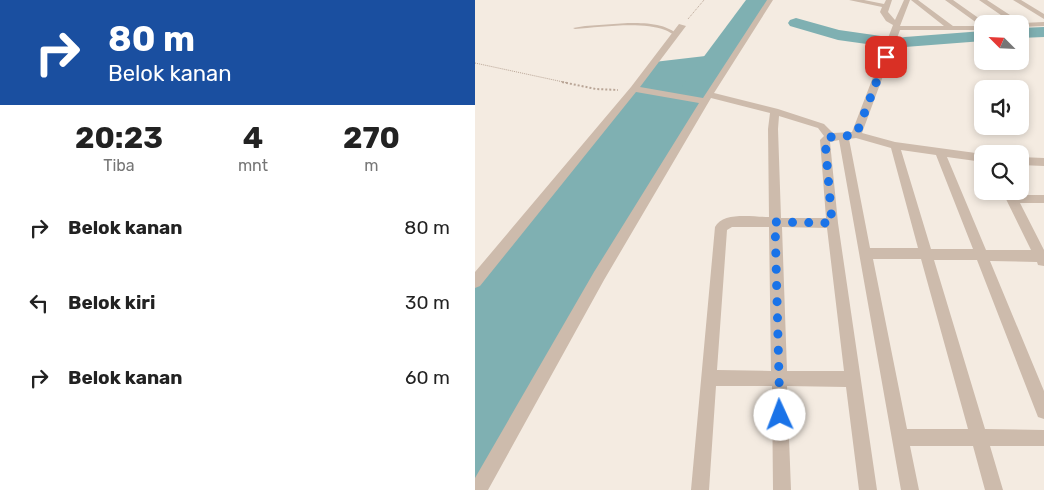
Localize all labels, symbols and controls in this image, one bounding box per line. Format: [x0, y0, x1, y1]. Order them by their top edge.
north arrow [974, 15, 1029, 70]
map controls [974, 15, 1029, 200]
text: 80 m [108, 18, 195, 60]
icon: right [25, 20, 90, 85]
pin [865, 36, 907, 78]
icon: arrive [872, 43, 900, 71]
text: Belok kanan [108, 60, 232, 87]
button: sound [974, 80, 1029, 135]
text: 20:23 [75, 120, 163, 156]
text: 4 [243, 120, 263, 156]
text: 270 [343, 120, 400, 156]
button: search [974, 145, 1029, 200]
text: Tiba [103, 156, 135, 175]
text: mnt [238, 156, 268, 175]
text: m [364, 156, 379, 175]
icon: right [25, 214, 53, 242]
text: Belok kanan [68, 216, 183, 239]
text: 80 m [404, 216, 450, 239]
icon: left [25, 289, 53, 317]
text: Belok kiri [68, 291, 155, 314]
text: 30 m [405, 291, 450, 314]
icon: right [25, 364, 53, 392]
text: Belok kanan [68, 366, 183, 389]
text: 60 m [405, 366, 450, 389]
position arrow [753, 388, 805, 440]

